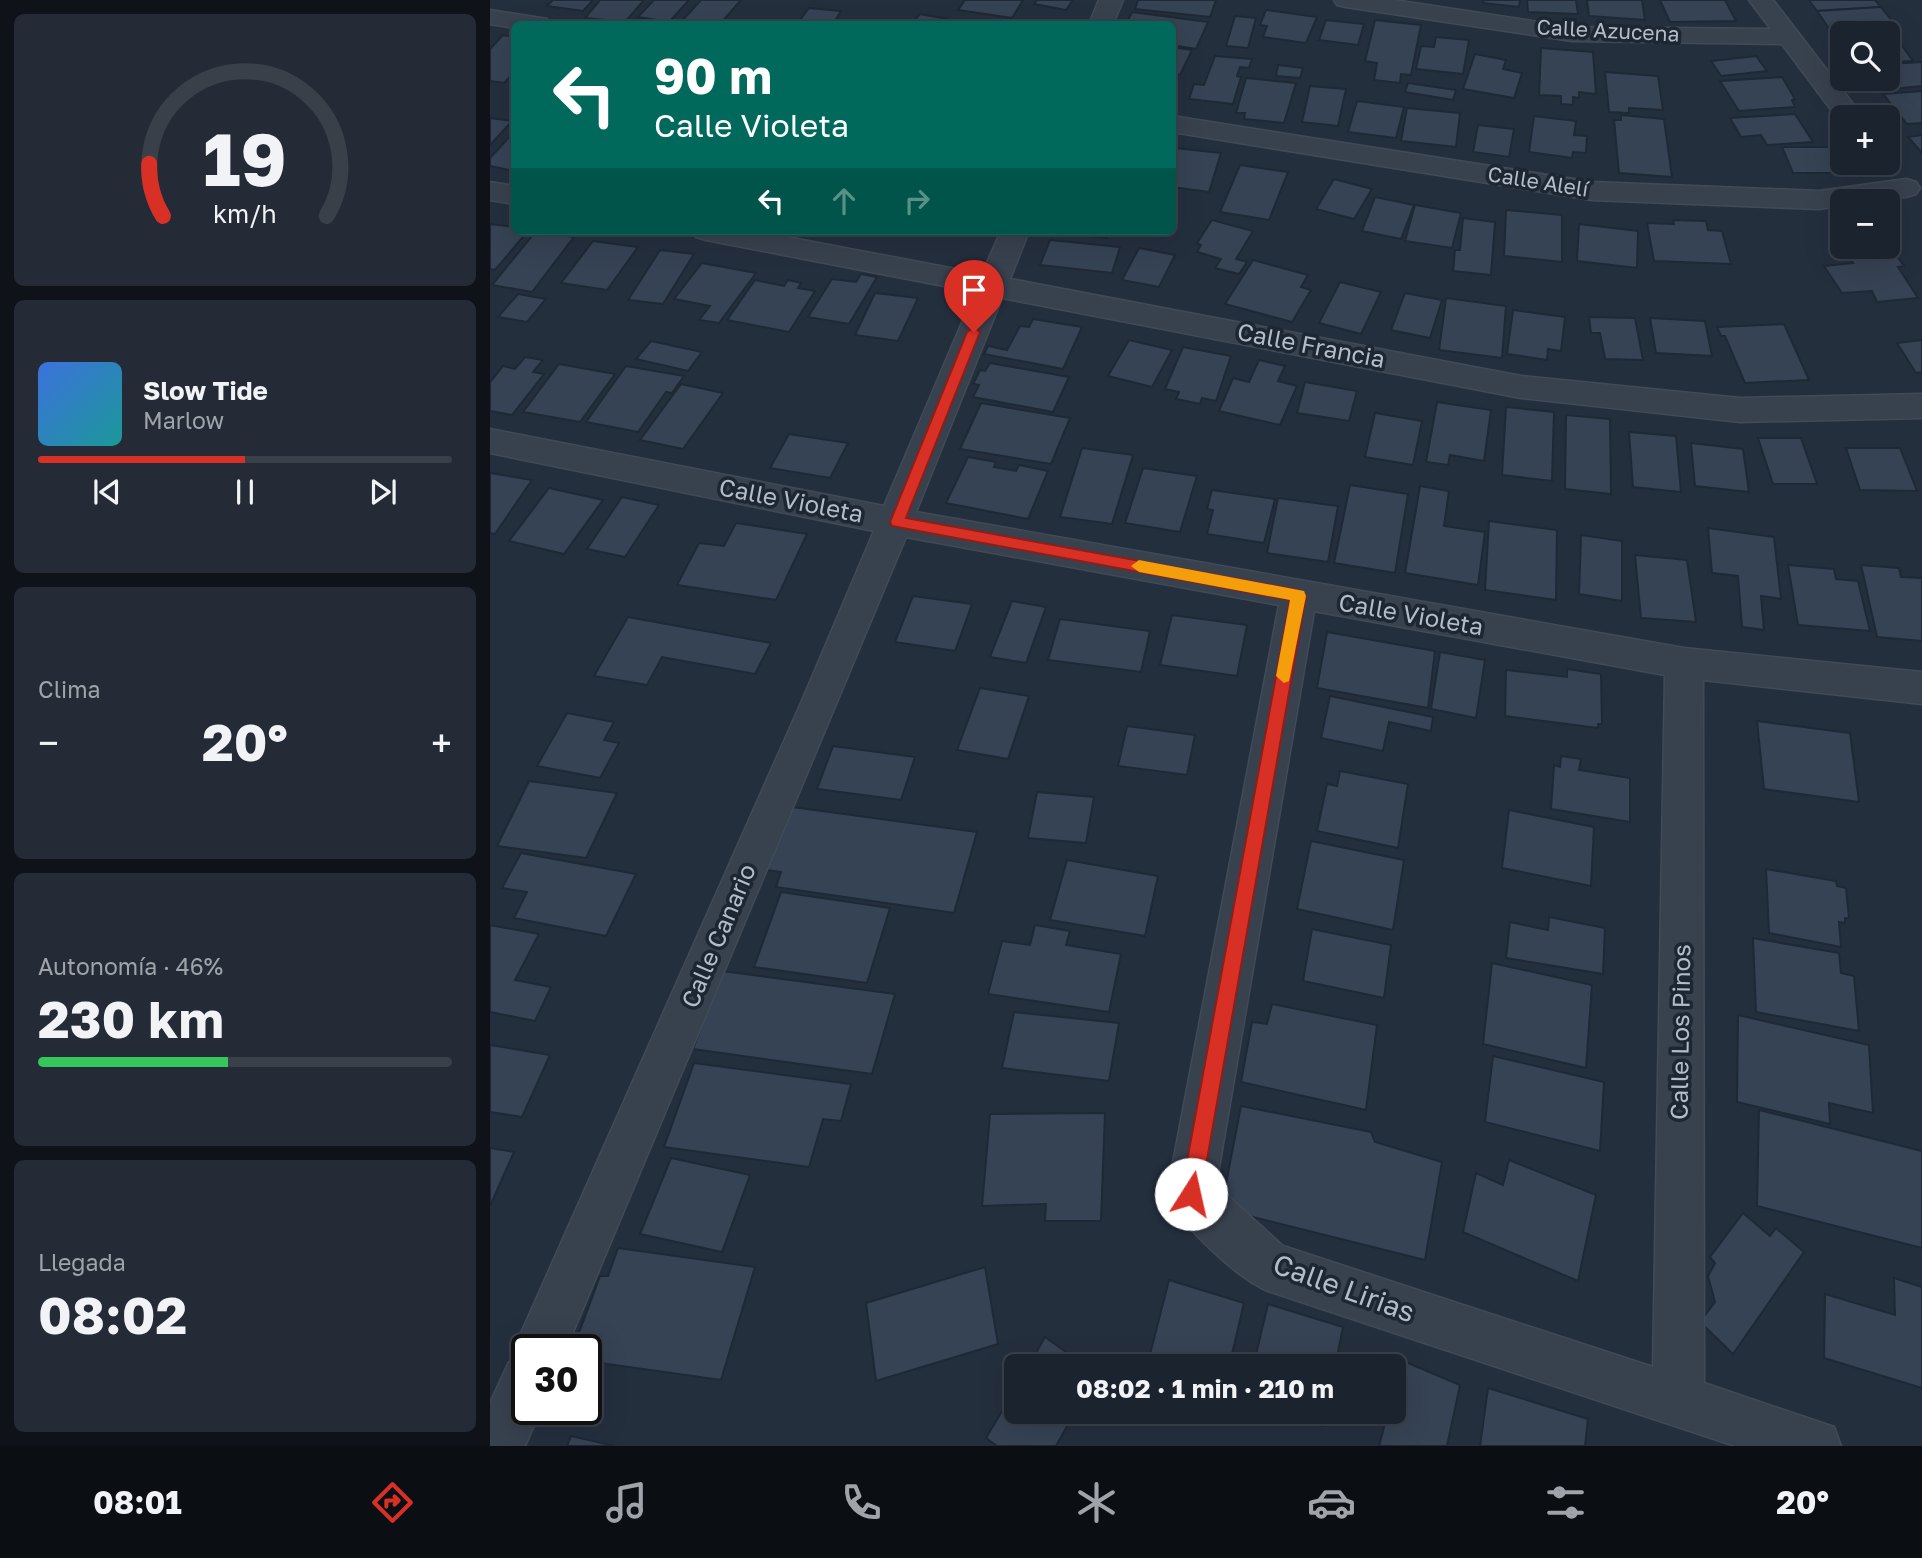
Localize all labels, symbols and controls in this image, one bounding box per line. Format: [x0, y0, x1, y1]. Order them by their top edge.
street label: Calle Azucena [1536, 13, 1680, 47]
map controls [1830, 21, 1900, 259]
button: search [1830, 21, 1900, 91]
text: 90 m [654, 46, 772, 105]
icon: left [539, 49, 630, 140]
button: + [1830, 105, 1900, 175]
text: Calle Violeta [654, 106, 849, 144]
text: 19 [203, 116, 287, 203]
street label: Calle Alelí [1486, 160, 1592, 202]
icon: left [752, 182, 790, 220]
icon: ahead [825, 182, 863, 220]
icon: right [898, 182, 936, 220]
button: − [1830, 189, 1900, 259]
text: km/h [213, 198, 277, 229]
pin [944, 260, 1004, 332]
icon: arrive [955, 271, 993, 309]
street label: Calle Francia [1235, 316, 1388, 373]
text: Slow Tide [143, 375, 268, 406]
text: Marlow [143, 406, 224, 434]
street label: Calle Violeta [717, 471, 866, 528]
icon: previous [88, 473, 126, 511]
icon: pause [226, 473, 264, 511]
icon: next [364, 473, 402, 511]
street label: Calle Violeta [1337, 587, 1486, 641]
text: Clima [38, 675, 101, 703]
text: 20° [202, 710, 288, 772]
text: − [38, 720, 59, 765]
text: + [431, 720, 452, 765]
street label: Calle Canario [674, 859, 761, 1012]
street label: Calle Los Pinos [1663, 944, 1696, 1120]
text: Autonomía · 46% [38, 952, 223, 980]
text: 230 km [38, 987, 224, 1049]
position arrow [1154, 1157, 1228, 1231]
street label: Calle Lirias [1269, 1247, 1419, 1328]
text: Llegada [38, 1248, 126, 1276]
text: 08:02 [38, 1283, 187, 1345]
speed limit sign: 30 [511, 1334, 602, 1425]
text: 08:02 · 1 min · 210 m [1076, 1373, 1334, 1404]
icon: directions [368, 1478, 417, 1527]
icon: music [602, 1478, 651, 1527]
icon: phone [837, 1478, 886, 1527]
icon: climate [1072, 1478, 1121, 1527]
icon: car [1307, 1478, 1356, 1527]
icon: filters [1541, 1478, 1590, 1527]
text: 08:01 [93, 1483, 182, 1521]
text: 20° [1776, 1483, 1829, 1521]

